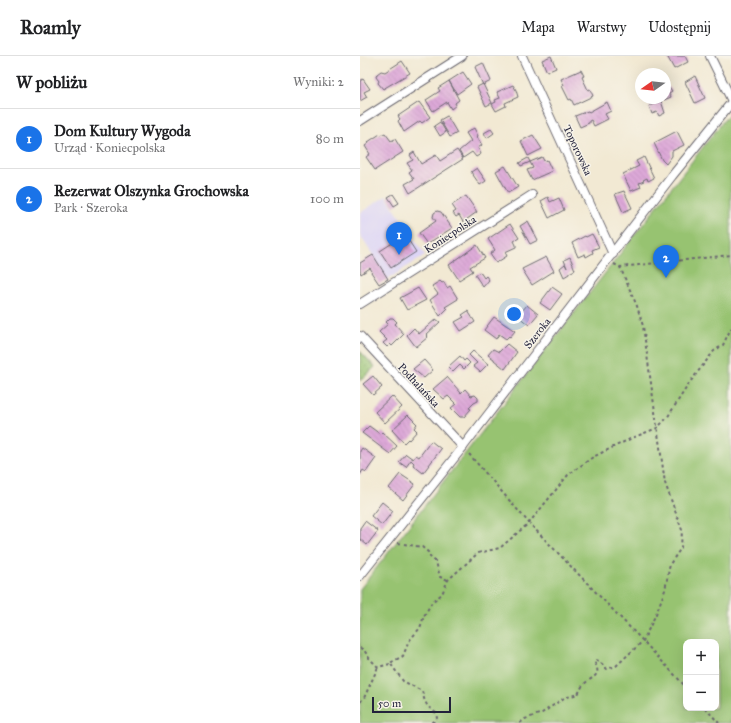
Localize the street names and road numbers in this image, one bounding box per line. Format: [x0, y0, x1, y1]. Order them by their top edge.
street label: Toporowska [560, 123, 595, 178]
street label: Koniecpolska [422, 213, 479, 256]
street label: Szeroka [521, 315, 554, 351]
street label: Podhalańska [395, 361, 442, 410]

